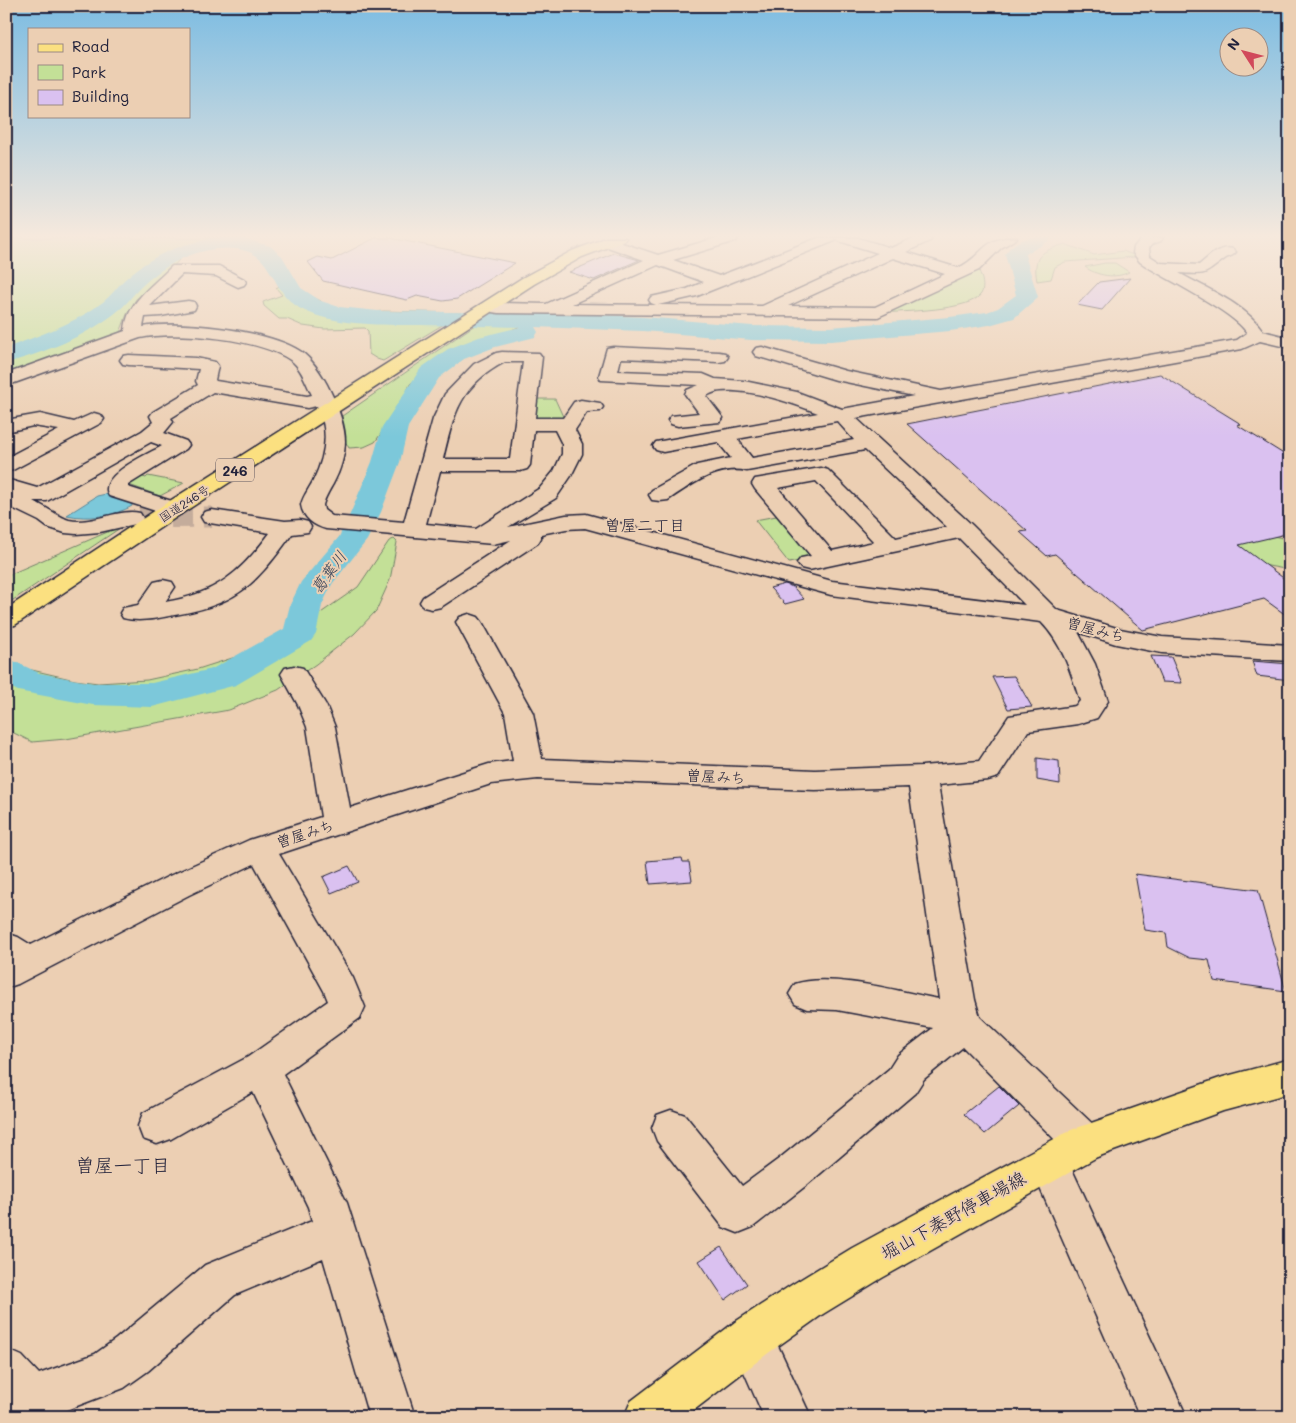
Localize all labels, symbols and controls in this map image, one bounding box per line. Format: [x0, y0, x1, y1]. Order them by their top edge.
legend [28, 28, 190, 118]
north arrow [1218, 28, 1268, 78]
text: N [1222, 34, 1244, 54]
text: Road [72, 36, 109, 56]
text: Park [72, 62, 106, 82]
text: Building [72, 86, 129, 106]
road number: 246 [216, 458, 254, 482]
street label: 国道246号 [156, 481, 212, 525]
district label: 曽屋二丁目 [605, 514, 685, 535]
water label: 葛葉川 [305, 546, 351, 598]
street label: 曽屋みち [1065, 612, 1127, 646]
street label: 曽屋みち [686, 764, 746, 788]
street label: 曽屋みち [274, 814, 336, 852]
district label: 曽屋一丁目 [75, 1152, 171, 1177]
street label: 堀山下秦野停車場線 [876, 1165, 1030, 1265]

